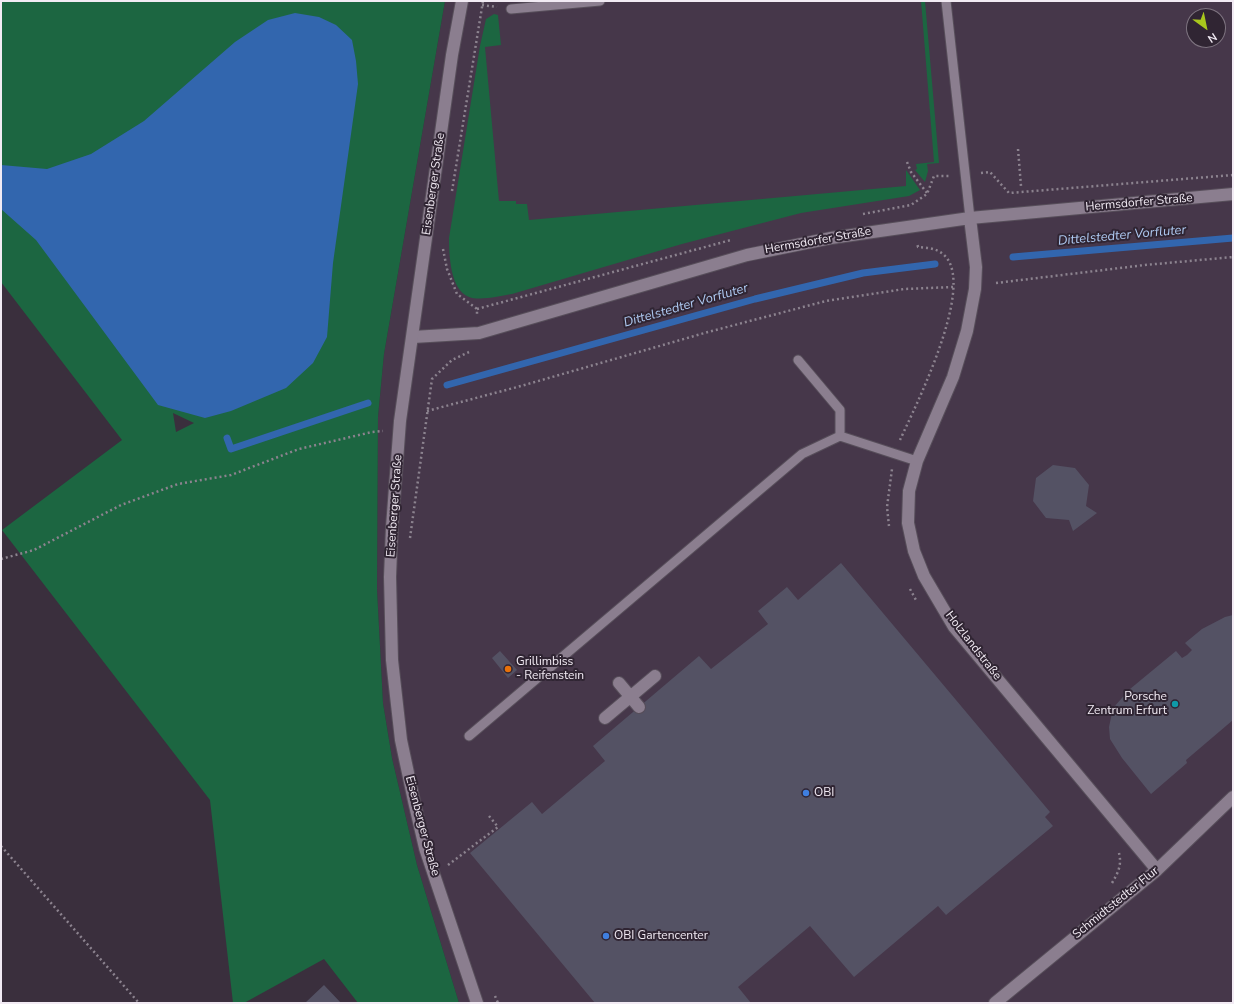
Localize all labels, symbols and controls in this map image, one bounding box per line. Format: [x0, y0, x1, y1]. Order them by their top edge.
north arrow [1186, 8, 1226, 48]
text: N [1205, 29, 1220, 46]
street label: Eisenberger Straße [420, 132, 448, 236]
street label: Hermsdorfer Straße [1085, 191, 1193, 215]
water label: Dittelstedter Vorfluter [1057, 223, 1187, 249]
street label: Hermsdorfer Straße [764, 225, 872, 257]
water label: Dittelstedter Vorfluter [622, 281, 750, 331]
street label: Eisenberger Straße [384, 454, 406, 558]
street label: Holzlandstraße [942, 609, 1004, 683]
place label: Grillimbiss - Reifenstein [516, 655, 584, 683]
marker: Grillimbiss - Reifenstein [503, 664, 513, 674]
place label: Porsche Zentrum Erfurt [1087, 690, 1167, 718]
marker: Porsche Zentrum Erfurt [1170, 699, 1180, 709]
street label: Eisenberger Straße [402, 774, 442, 878]
place label: OBI [814, 786, 834, 800]
marker: OBI [801, 788, 811, 798]
street label: Schmidtstedter Flur [1070, 864, 1162, 942]
place label: OBI Gartencenter [614, 929, 708, 943]
marker: OBI Gartencenter [601, 931, 611, 941]

